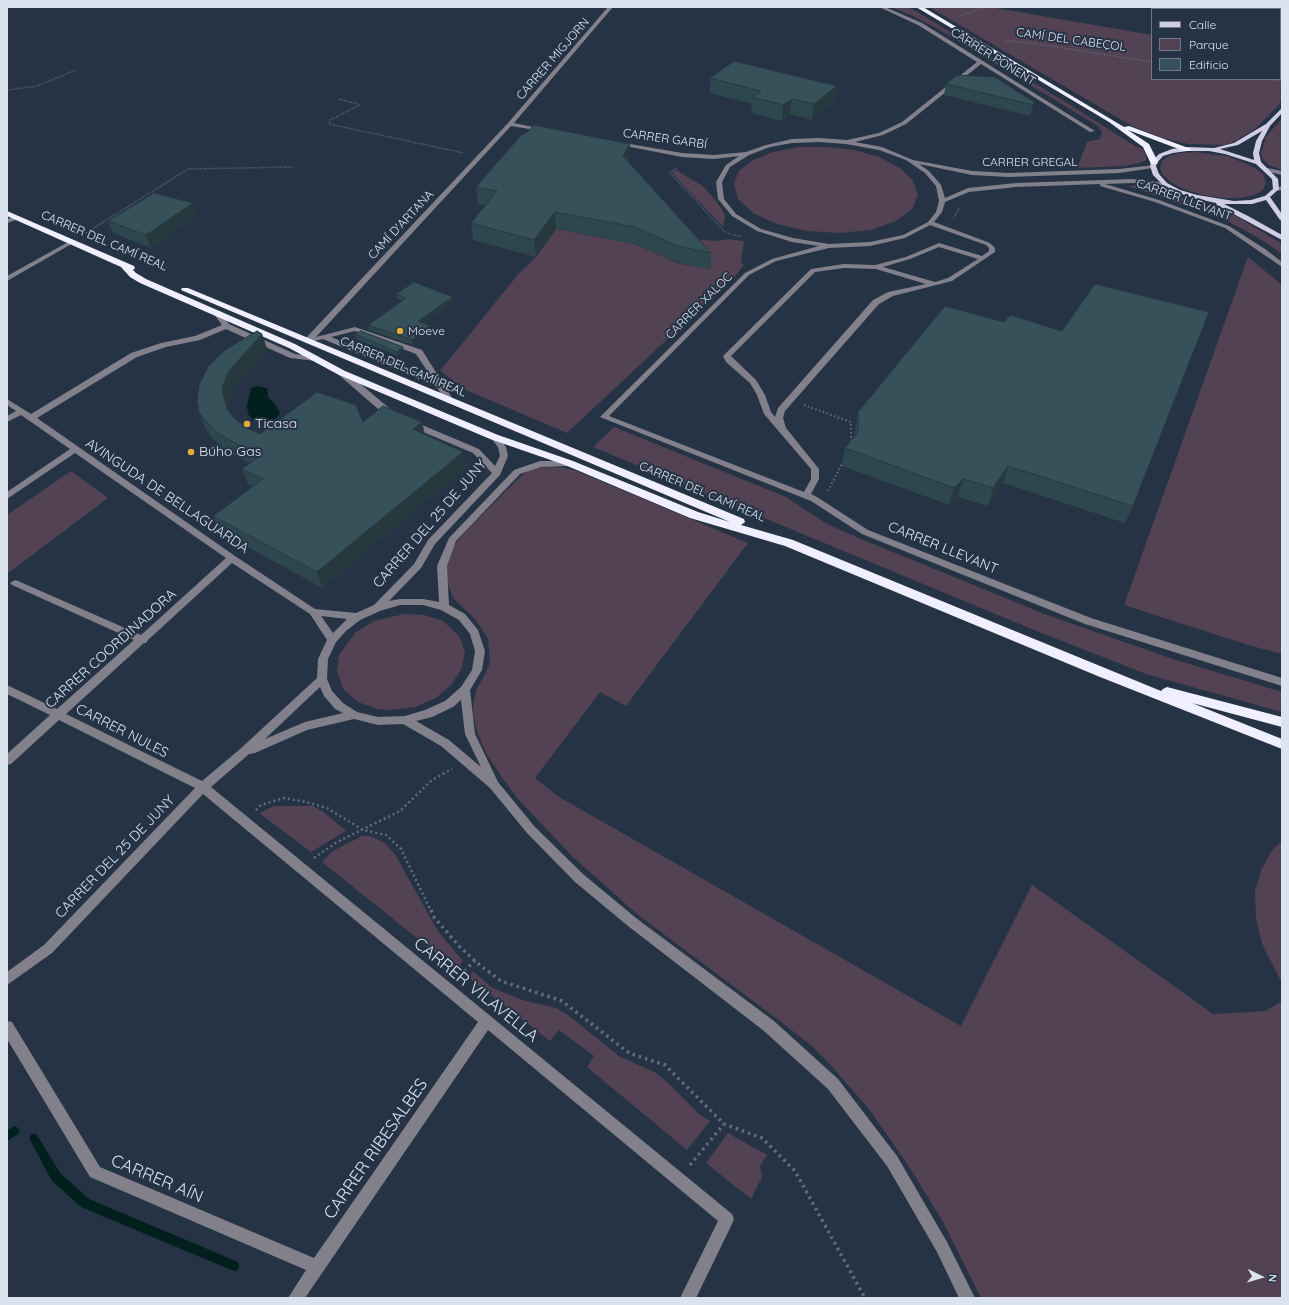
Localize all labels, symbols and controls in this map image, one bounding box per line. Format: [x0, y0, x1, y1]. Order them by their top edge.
legend [1151, 8, 1281, 80]
street label: CARRER MIGJORN [513, 15, 593, 103]
text: Calle [1189, 17, 1216, 32]
street label: CARRER PONENT [948, 25, 1038, 89]
street label: CAMÍ DEL CABEÇOL [1015, 25, 1127, 55]
text: Parque [1189, 37, 1229, 52]
text: Edificio [1189, 57, 1229, 72]
street label: CARRER GARBÍ [622, 126, 708, 152]
street label: CARRER GREGAL [982, 155, 1078, 169]
street label: CARRER LLEVANT [1134, 176, 1234, 224]
street label: CAMÍ D'ARTANA [365, 187, 437, 263]
street label: CARRER DEL CAMÍ REAL [39, 208, 169, 274]
street label: CARRER XALOC [663, 270, 735, 342]
place label: Moeve [408, 324, 445, 338]
marker: Moeve [395, 326, 405, 336]
street label: CARRER DEL CAMÍ REAL [338, 334, 468, 400]
place label: Ticasa [255, 416, 297, 432]
marker: Ticasa [242, 419, 252, 429]
street label: AVINGUDA DE BELLAGUARDA [82, 435, 252, 557]
place label: Búho Gas [199, 444, 261, 460]
marker: Búho Gas [186, 447, 196, 457]
street label: CARRER DEL 25 DE JUNY [370, 456, 490, 592]
street label: CARRER DEL CAMÍ REAL [637, 459, 767, 525]
street label: CARRER LLEVANT [885, 518, 1001, 578]
street label: CARRER COORDINADORA [42, 586, 180, 712]
street label: CARRER NULES [73, 700, 171, 762]
street label: CARRER DEL 25 DE JUNY [52, 792, 178, 922]
street label: CARRER VILAVELLA [409, 933, 543, 1047]
street label: CARRER RIBESALBES [320, 1075, 432, 1223]
street label: CARRER AÍN [108, 1150, 206, 1208]
north arrow [1241, 1257, 1281, 1297]
text: N [1266, 1273, 1280, 1283]

